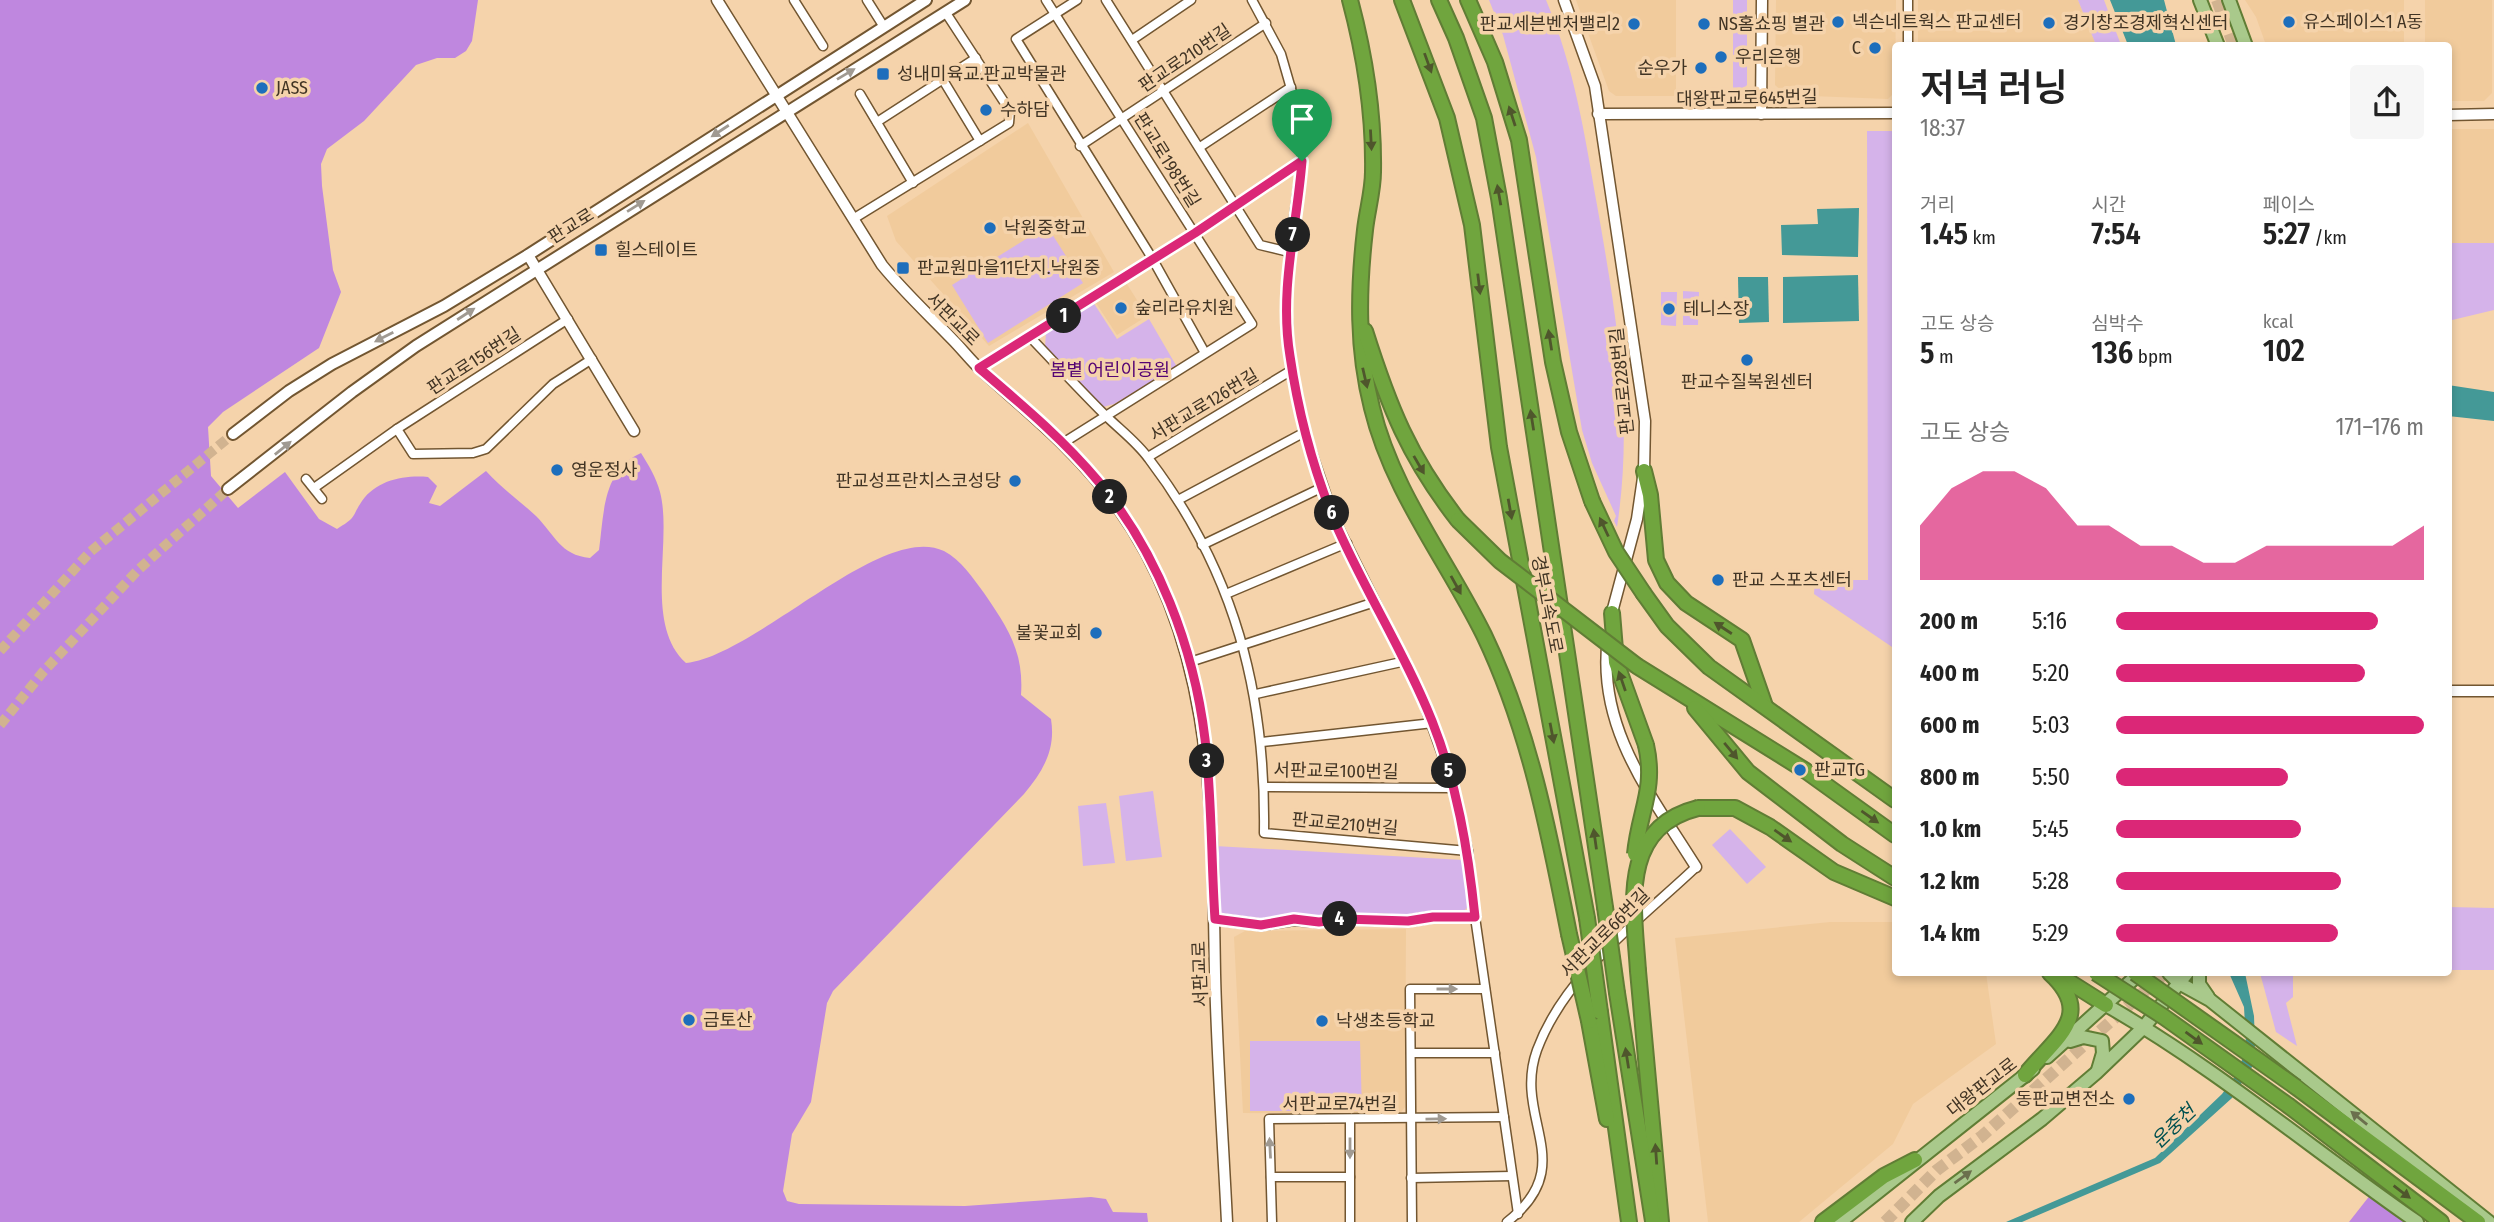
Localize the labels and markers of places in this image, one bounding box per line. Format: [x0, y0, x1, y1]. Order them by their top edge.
place label: 넥슨네트웍스 판교센터 [1852, 11, 2022, 33]
place label: 유스페이스1 A동 [2303, 11, 2423, 33]
place label: 경기창조경제혁신센터 [2063, 12, 2229, 34]
place label: 판교세븐벤처밸리2 [1480, 13, 1620, 35]
place label: NS홈쇼핑 별관 [1718, 13, 1825, 35]
marker: 넥슨네트웍스 판교센터 [1830, 14, 1846, 30]
marker: 유스페이스1 A동 [2281, 14, 2297, 30]
marker: 경기창조경제혁신센터 [2041, 15, 2057, 31]
marker: 판교세븐벤처밸리2 [1626, 16, 1642, 32]
marker: NS홈쇼핑 별관 [1696, 16, 1712, 32]
place label: C [1852, 37, 1861, 59]
marker: C [1867, 40, 1883, 56]
place label: 우리은행 [1735, 46, 1801, 68]
marker: 우리은행 [1713, 49, 1729, 65]
place label: 순우가 [1637, 57, 1687, 79]
marker: 순우가 [1693, 60, 1709, 76]
place label: 성내미육교.판교박물관 [897, 63, 1067, 85]
marker: 성내미육교.판교박물관 [875, 66, 891, 82]
place label: JASS [276, 77, 308, 99]
marker: JASS [254, 80, 270, 96]
pin [1272, 89, 1332, 161]
place label: 수하담 [1000, 99, 1050, 121]
marker: 수하담 [978, 102, 994, 118]
place label: 낙원중학교 [1004, 217, 1087, 239]
pin: 7 [1276, 218, 1310, 252]
marker: 낙원중학교 [982, 220, 998, 236]
place label: 힐스테이트 [615, 239, 698, 261]
marker: 힐스테이트 [593, 242, 609, 258]
place label: 판교원마을11단지.낙원중 [917, 257, 1100, 279]
marker: 판교원마을11단지.낙원중 [895, 260, 911, 276]
place label: 숲리라유치원 [1135, 297, 1234, 319]
pin: 1 [1046, 298, 1082, 334]
place label: 테니스장 [1683, 298, 1749, 320]
marker: 숲리라유치원 [1113, 300, 1129, 316]
marker: 테니스장 [1661, 301, 1677, 317]
marker: 판교수질복원센터 [1739, 352, 1755, 368]
place label: 판교수질복원센터 [1681, 371, 1813, 393]
place label: 영운정사 [571, 459, 638, 481]
marker: 영운정사 [549, 462, 565, 478]
place label: 판교성프란치스코성당 [835, 470, 1001, 492]
marker: 판교성프란치스코성당 [1007, 473, 1023, 489]
pin: 2 [1092, 480, 1128, 514]
pin: 6 [1314, 496, 1350, 530]
place label: 판교 스포츠센터 [1732, 569, 1852, 591]
marker: 판교 스포츠센터 [1710, 572, 1726, 588]
place label: 불꽃교회 [1016, 622, 1082, 644]
marker: 불꽃교회 [1088, 625, 1104, 641]
pin: 3 [1190, 744, 1224, 778]
pin: 5 [1432, 754, 1466, 788]
place label: 판교TG [1814, 759, 1865, 781]
marker: 판교TG [1792, 762, 1808, 778]
pin: 4 [1322, 902, 1358, 936]
place label: 금토산 [703, 1009, 753, 1031]
place label: 낙생초등학교 [1336, 1010, 1435, 1032]
marker: 금토산 [681, 1012, 697, 1028]
marker: 낙생초등학교 [1314, 1013, 1330, 1029]
place label: 동판교변전소 [2016, 1088, 2115, 1110]
marker: 동판교변전소 [2121, 1091, 2137, 1107]

